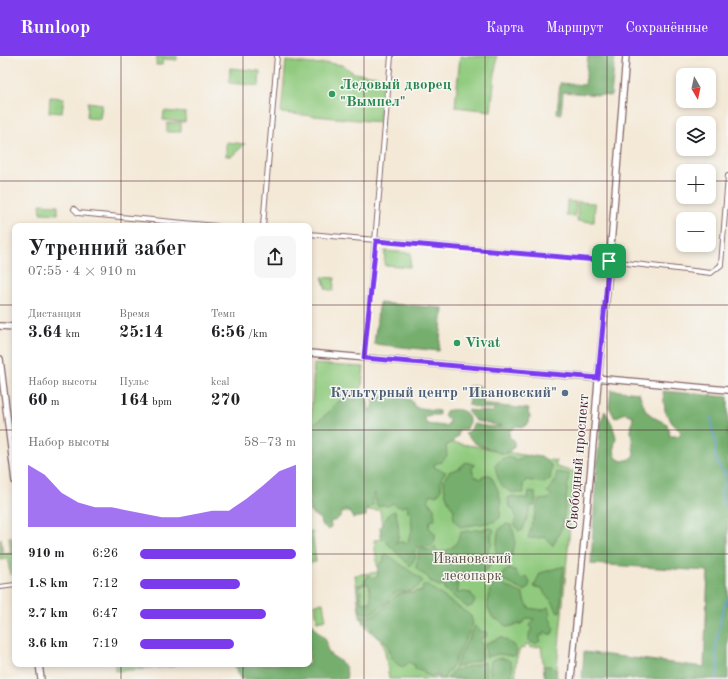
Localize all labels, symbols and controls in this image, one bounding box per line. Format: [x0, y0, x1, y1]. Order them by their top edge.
text: Runloop [20, 19, 90, 38]
text: Карта [486, 21, 524, 35]
text: Маршрут [546, 21, 603, 35]
text: Сохранённые [625, 21, 708, 35]
north arrow [676, 68, 716, 108]
map controls [676, 68, 716, 252]
place label: Ледовый дворец "Вымпел" [340, 78, 452, 110]
marker: Ледовый дворец "Вымпел" [327, 89, 337, 99]
button: layers [676, 116, 716, 156]
button: + [676, 164, 716, 204]
button: − [676, 212, 716, 252]
button: share [254, 236, 296, 278]
text: Утренний забег [28, 238, 186, 260]
pin [592, 244, 626, 278]
icon: arrive [598, 250, 620, 272]
text: 07:55 · 4 × 910 m [28, 265, 136, 278]
text: Дистанция [28, 309, 81, 320]
text: Время [119, 309, 150, 320]
text: Темп [211, 309, 235, 320]
text: 3.64 [28, 324, 62, 341]
text: 25:14 [119, 324, 164, 341]
text: 6:56 [211, 324, 245, 341]
text: km [62, 329, 80, 340]
text: /km [245, 329, 267, 340]
place label: Vivat [465, 336, 501, 351]
marker: Vivat [452, 338, 462, 348]
text: Набор высоты [28, 377, 97, 388]
text: Пульс [119, 377, 149, 388]
text: kcal [211, 377, 230, 388]
place label: Культурный центр "Ивановский" [330, 386, 557, 401]
marker: Культурный центр "Ивановский" [560, 388, 570, 398]
text: 60 [28, 392, 48, 409]
text: 164 [119, 392, 149, 409]
text: 270 [211, 392, 240, 409]
street label: Свободный проспект [566, 393, 592, 531]
text: m [48, 397, 60, 408]
text: bpm [149, 397, 172, 408]
text: Набор высоты [28, 436, 110, 449]
text: 58–73 m [244, 436, 296, 449]
text: 910 m [28, 547, 65, 560]
text: 6:26 [92, 547, 118, 560]
park label: Ивановский лесопарк [432, 552, 512, 584]
text: 1.8 km [28, 577, 68, 590]
text: 7:12 [92, 577, 118, 590]
text: 2.7 km [28, 607, 68, 620]
text: 6:47 [92, 607, 118, 620]
text: 3.6 km [28, 637, 68, 650]
text: 7:19 [92, 637, 118, 650]

